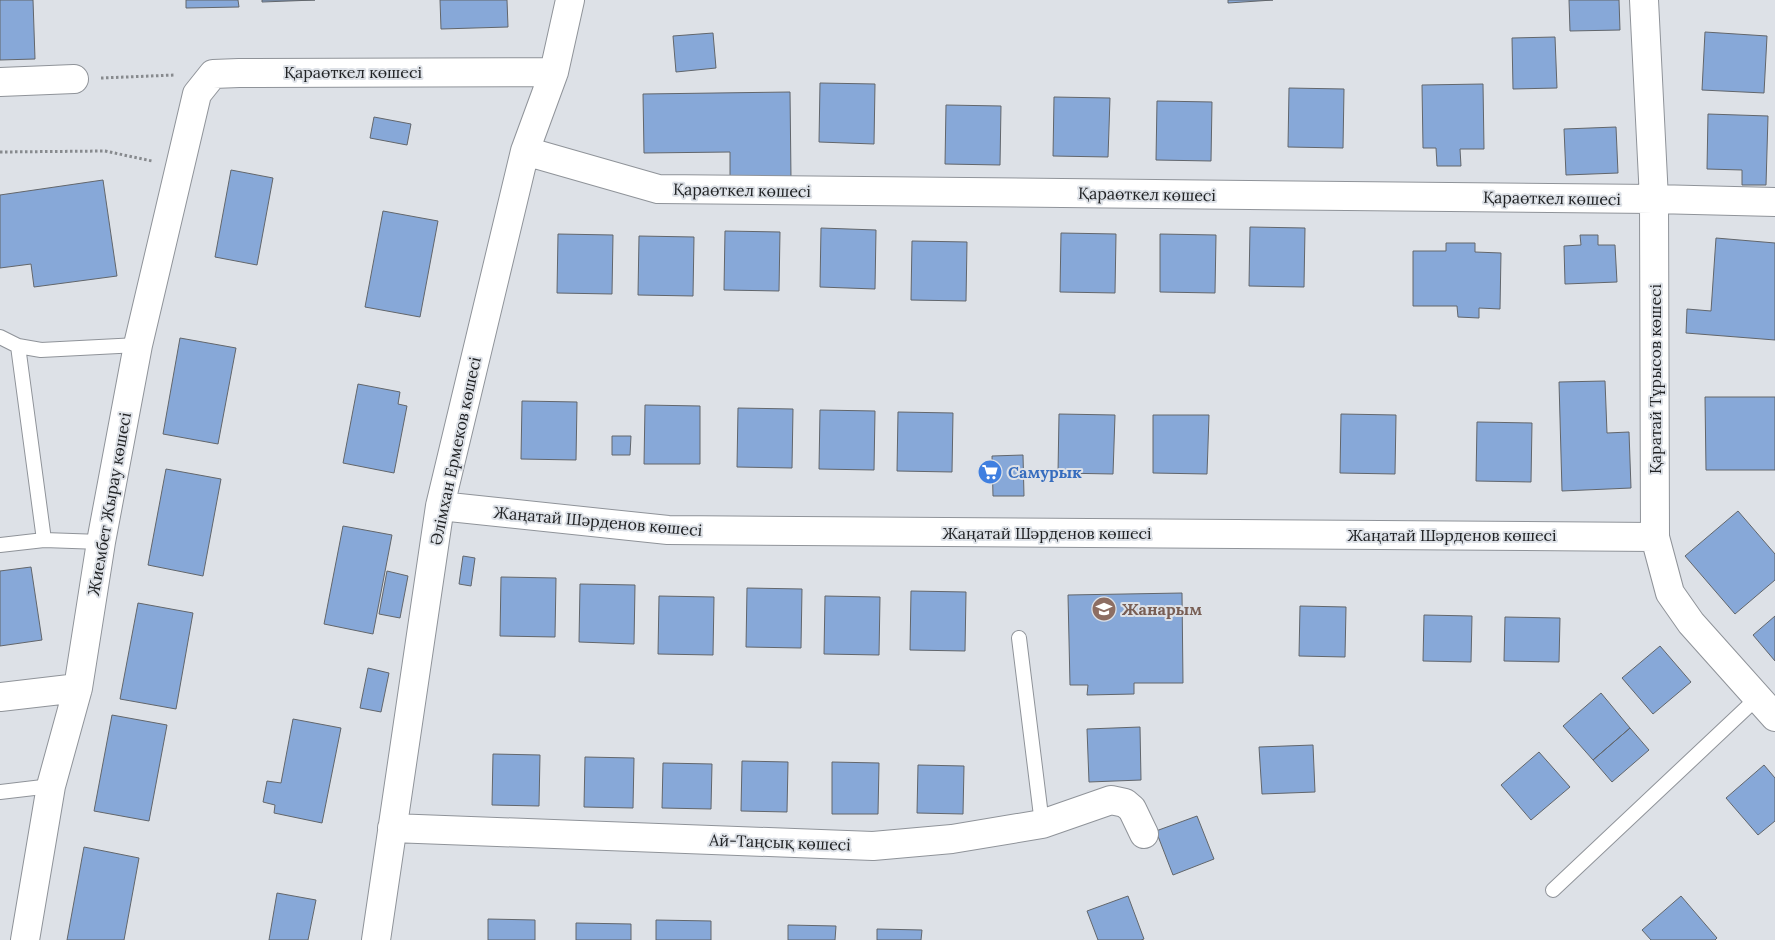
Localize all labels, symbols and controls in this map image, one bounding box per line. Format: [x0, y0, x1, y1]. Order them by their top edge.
street label: Қараөткел көшесі [284, 62, 422, 82]
street label: Қараөткел көшесі [673, 179, 811, 201]
street label: Қараөткел көшесі [1078, 183, 1216, 205]
street label: Қараөткел көшесі [1483, 187, 1621, 209]
street label: Қаратай Тұрысов көшесі [1645, 284, 1665, 474]
street label: Әлімхан Ермеков көшесі [425, 355, 485, 547]
street label: Жиембет Жырау көшесі [83, 411, 135, 597]
supermarket icon: Самурык [977, 459, 1003, 485]
place label: Самурык [1008, 462, 1082, 482]
street label: Жаңатай Шәрденов көшесі [493, 502, 703, 540]
street label: Жаңатай Шәрденов көшесі [942, 523, 1152, 543]
street label: Жаңатай Шәрденов көшесі [1347, 525, 1557, 545]
school or university icon: Жанарым [1091, 596, 1117, 622]
place label: Жанарым [1122, 599, 1202, 619]
street label: Ай-Таңсық көшесі [708, 830, 851, 854]

